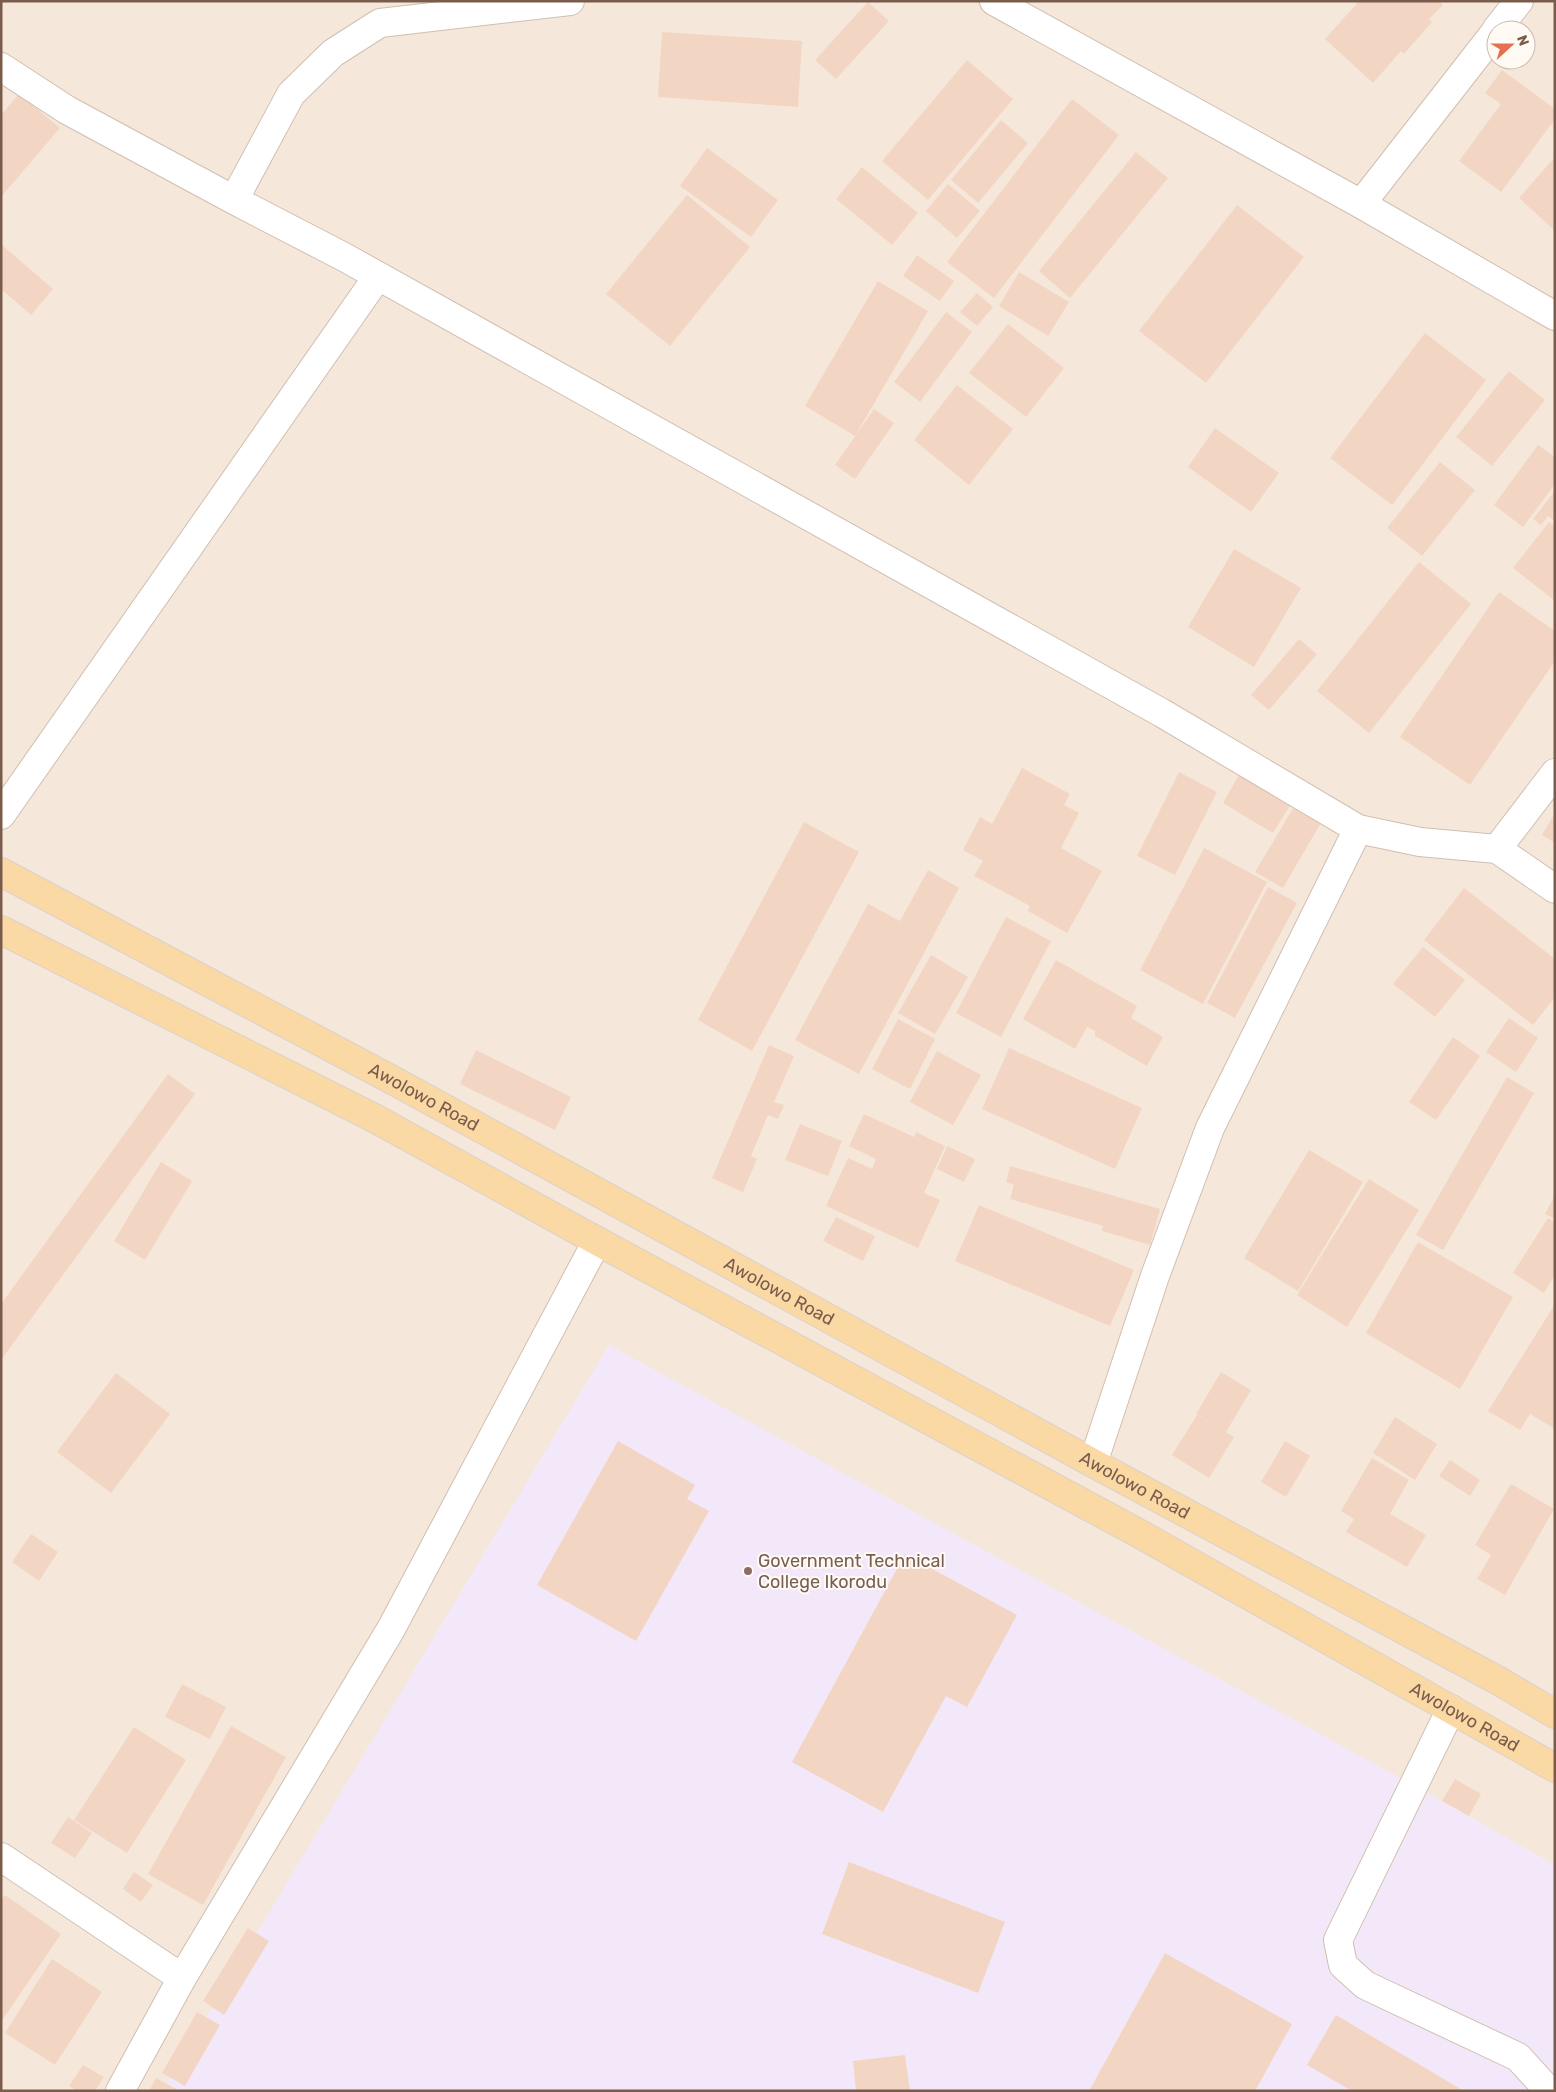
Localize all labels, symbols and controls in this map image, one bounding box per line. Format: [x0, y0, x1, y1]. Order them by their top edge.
north arrow [1486, 20, 1536, 70]
text: N [1513, 33, 1532, 48]
street label: Awolowo Road [365, 1058, 483, 1136]
street label: Awolowo Road [720, 1252, 838, 1330]
street label: Awolowo Road [1076, 1447, 1194, 1524]
place label: Government Technical College Ikorodu [758, 1550, 945, 1593]
marker: Government Technical College Ikorodu [742, 1565, 754, 1577]
street label: Awolowo Road [1406, 1677, 1523, 1757]

